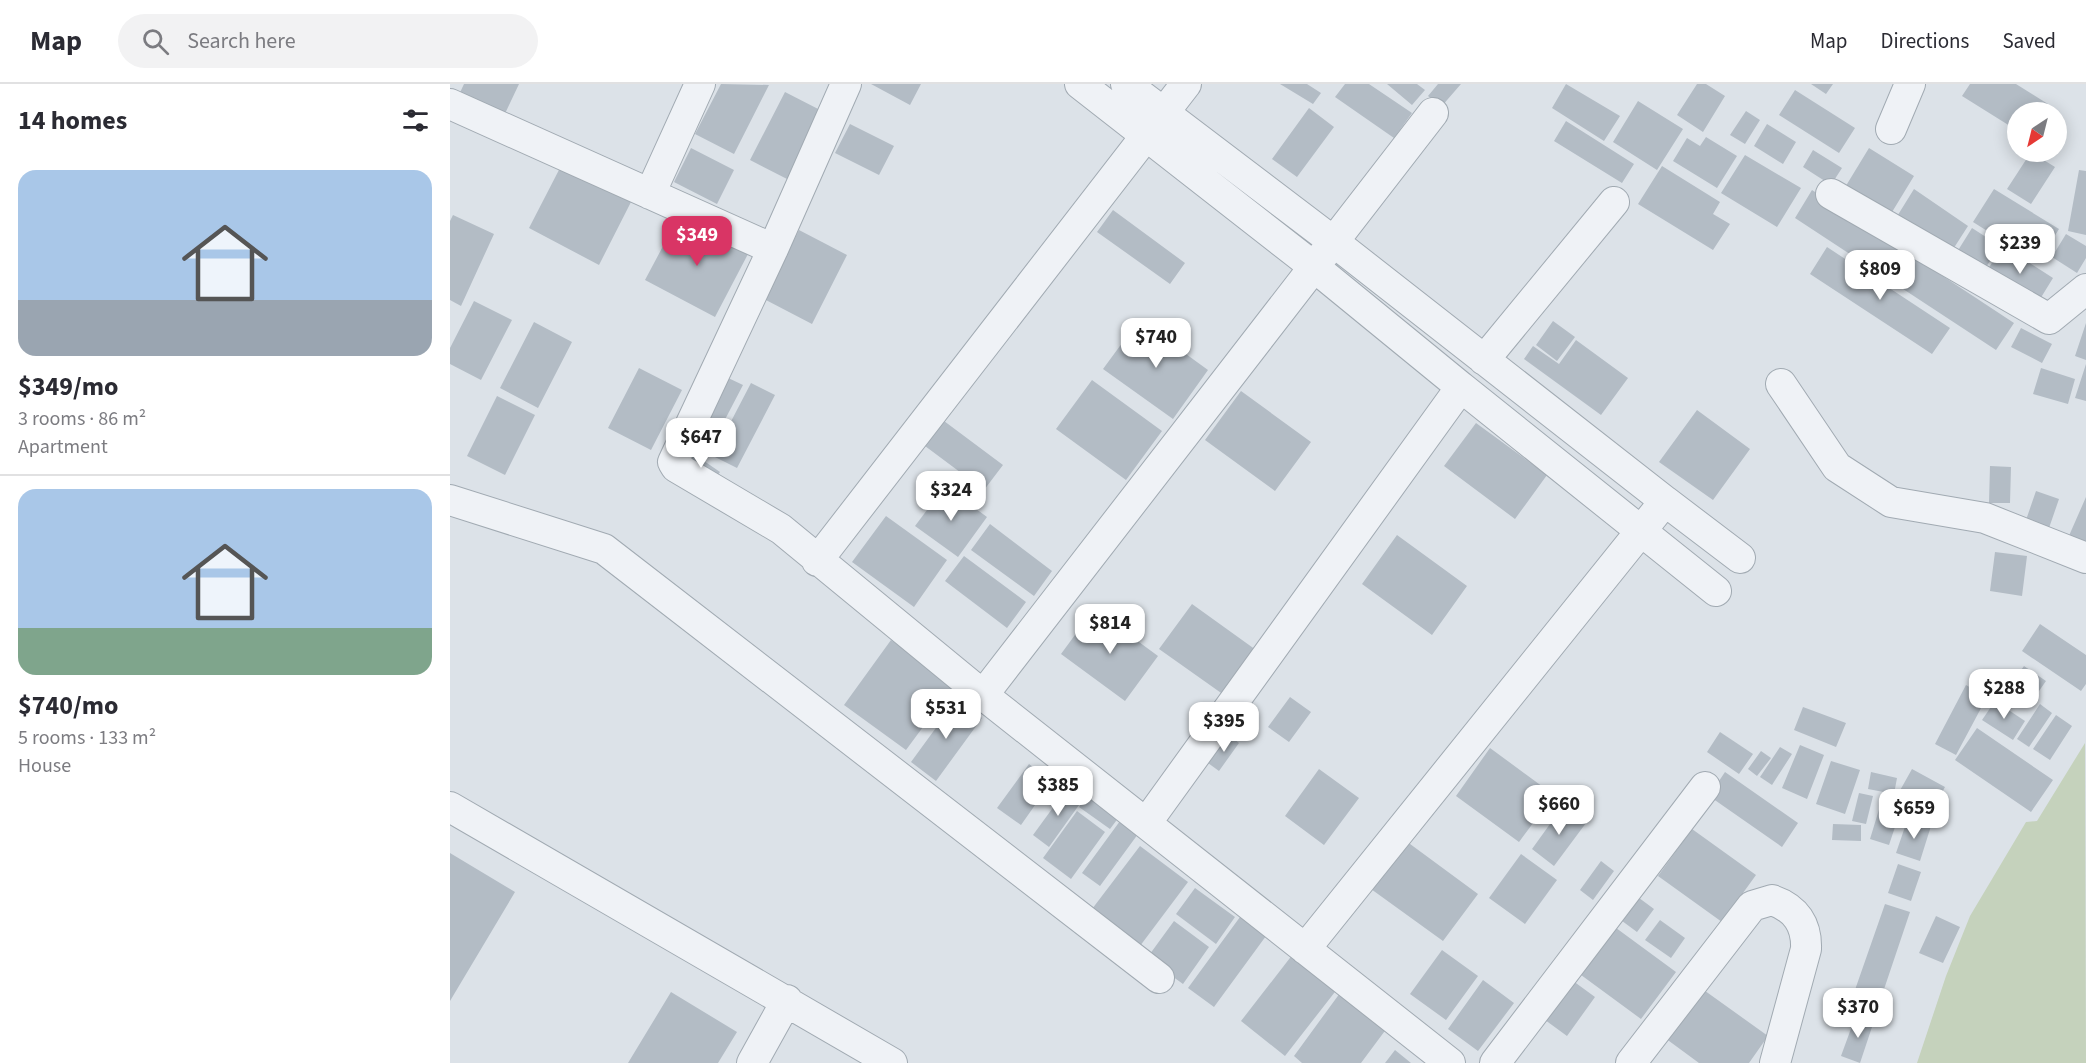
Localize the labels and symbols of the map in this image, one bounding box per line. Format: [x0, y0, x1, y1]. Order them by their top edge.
north arrow [2007, 102, 2067, 162]
pin: $349 [661, 216, 733, 267]
pin: $239 [1984, 224, 2056, 275]
pin: $809 [1844, 250, 1916, 301]
pin: $740 [1120, 318, 1192, 369]
pin: $647 [665, 418, 737, 469]
pin: $324 [915, 471, 987, 522]
pin: $814 [1074, 604, 1146, 655]
pin: $288 [1968, 669, 2040, 720]
pin: $531 [910, 689, 982, 740]
pin: $395 [1188, 702, 1260, 753]
pin: $385 [1022, 766, 1094, 817]
pin: $660 [1523, 785, 1595, 836]
pin: $659 [1878, 789, 1950, 840]
pin: $370 [1822, 988, 1894, 1039]

